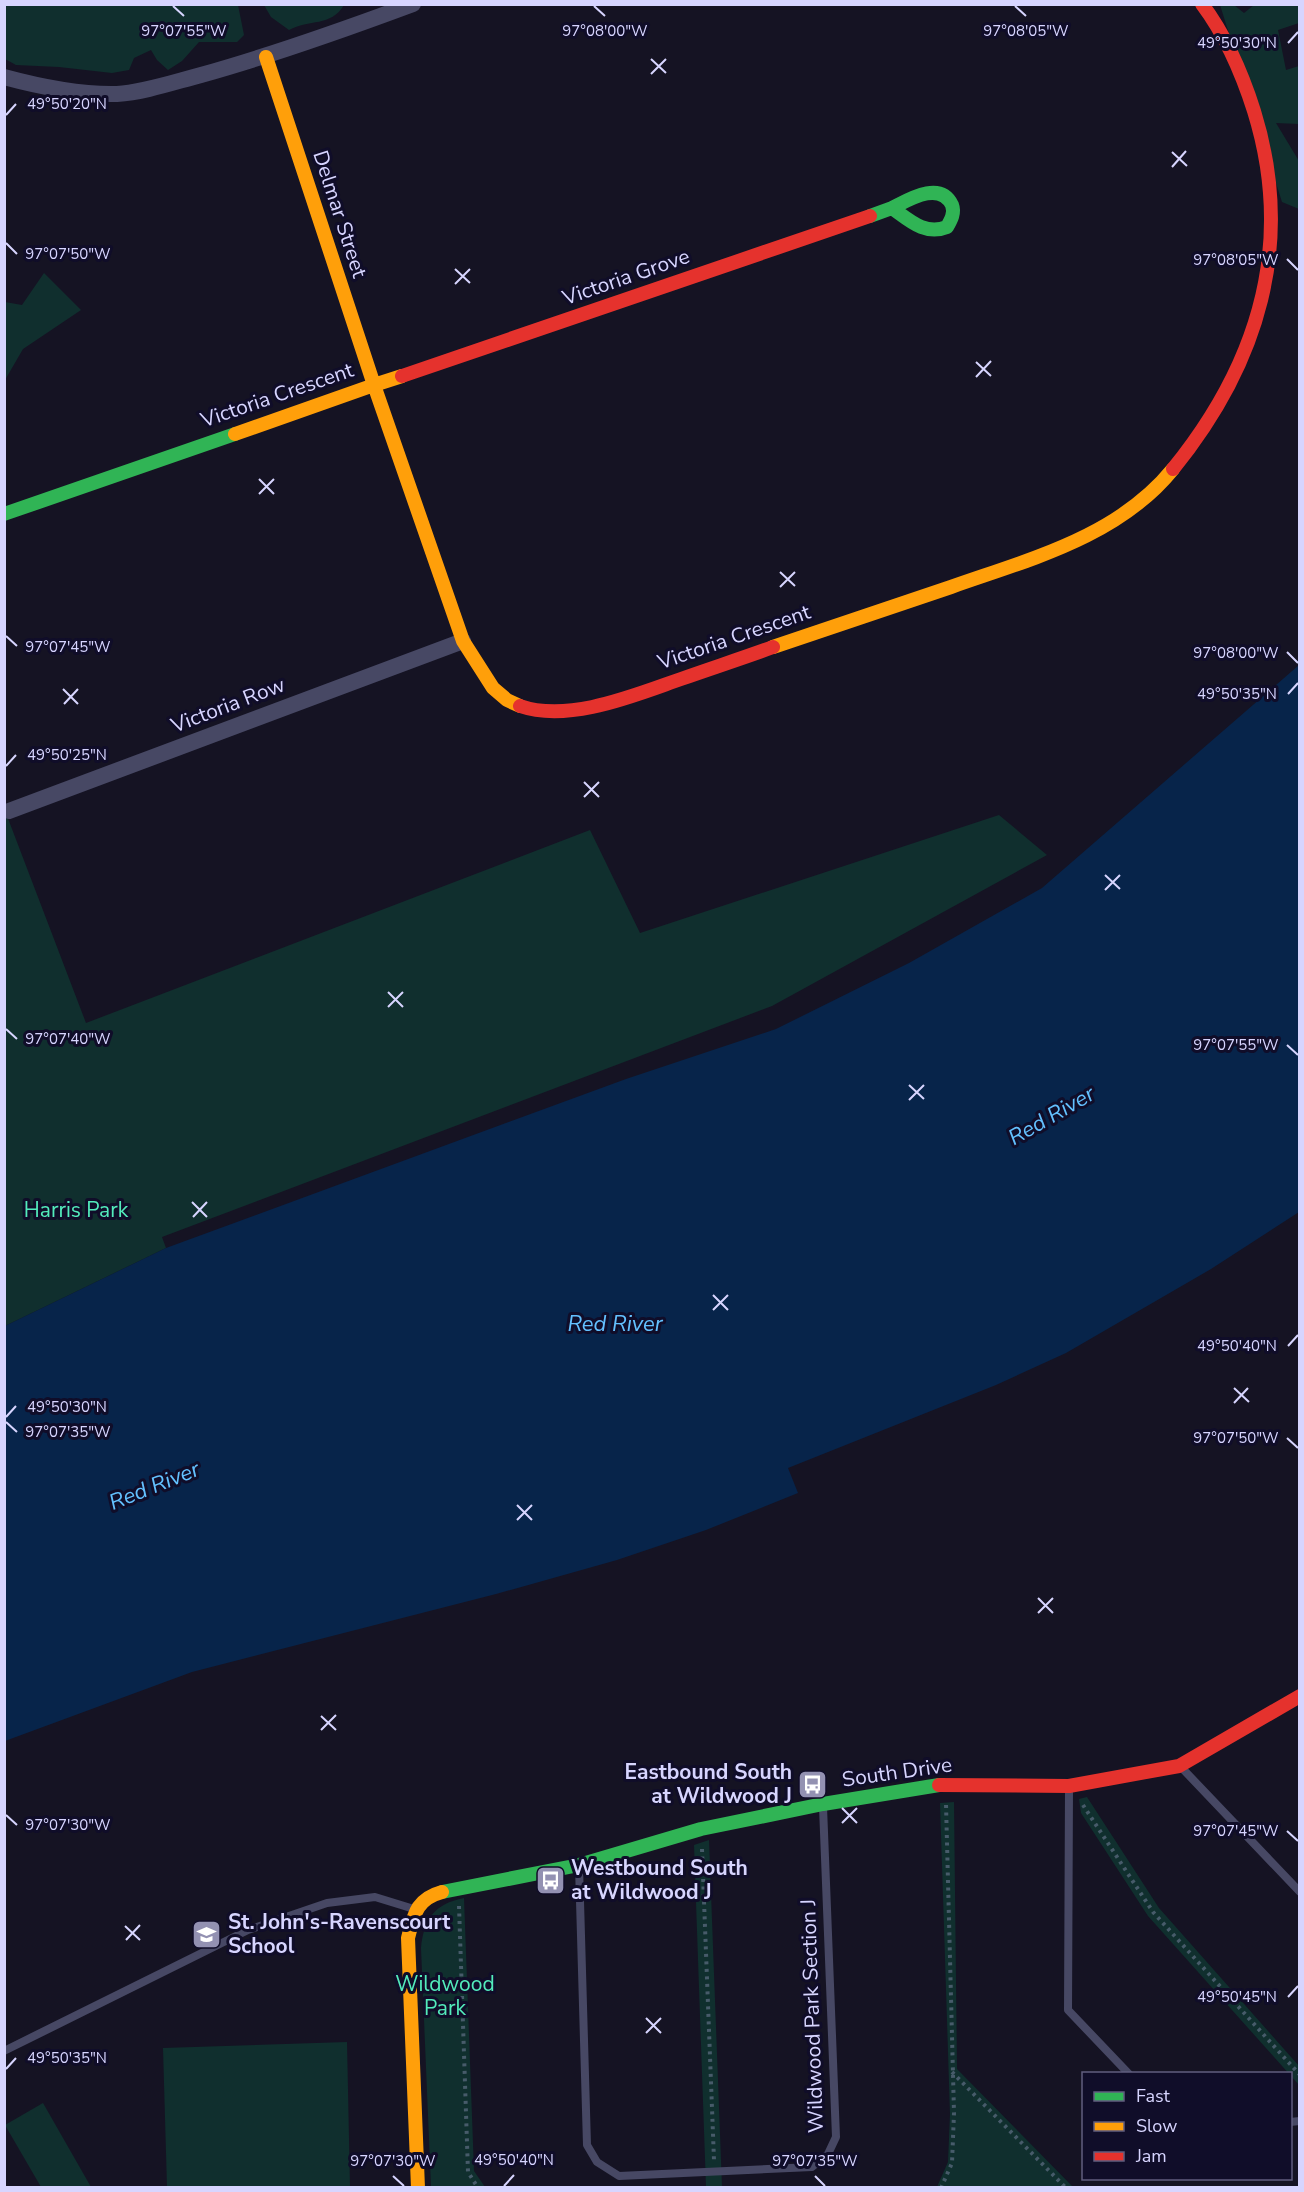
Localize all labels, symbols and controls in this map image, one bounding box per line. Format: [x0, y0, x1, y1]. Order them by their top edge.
text: 97°07'55"W [141, 21, 227, 41]
text: 97°08'00"W [562, 21, 648, 41]
text: 97°08'05"W [983, 21, 1069, 41]
text: 49°50'30"N [1197, 33, 1277, 53]
text: 49°50'20"N [27, 94, 107, 114]
street label: Delmar Street [306, 147, 374, 282]
street label: Victoria Grove [558, 242, 693, 312]
text: 97°07'50"W [25, 244, 111, 264]
text: 97°08'05"W [1193, 250, 1279, 270]
street label: Victoria Crescent [196, 356, 358, 435]
street label: Victoria Crescent [653, 598, 815, 677]
text: 97°07'45"W [25, 637, 111, 657]
text: 97°08'00"W [1193, 643, 1279, 663]
street label: Victoria Row [166, 670, 289, 740]
text: 49°50'35"N [1197, 684, 1277, 704]
text: 49°50'25"N [27, 745, 107, 765]
text: 97°07'40"W [25, 1029, 111, 1049]
text: 97°07'55"W [1193, 1035, 1279, 1055]
water label: Red River [1003, 1079, 1101, 1153]
park label: Harris Park [24, 1196, 129, 1224]
water label: Red River [567, 1309, 664, 1339]
text: 49°50'40"N [1197, 1336, 1277, 1356]
text: 49°50'30"N [27, 1397, 107, 1417]
text: 97°07'35"W [25, 1422, 111, 1442]
text: 97°07'50"W [1193, 1428, 1279, 1448]
water label: Red River [105, 1454, 205, 1518]
street label: South Drive [840, 1750, 954, 1794]
place label: Eastbound South at Wildwood J [625, 1758, 792, 1810]
bus stop icon: Eastbound South at Wildwood J [797, 1768, 829, 1800]
text: 97°07'30"W [25, 1815, 111, 1835]
text: 97°07'45"W [1193, 1821, 1279, 1841]
place label: Westbound South at Wildwood J [571, 1854, 748, 1906]
bus stop icon: Westbound South at Wildwood J [534, 1864, 566, 1896]
street label: Wildwood Park Section J [794, 1899, 830, 2133]
place label: St. John's-Ravenscourt School [228, 1908, 451, 1960]
school or university icon: St. John's-Ravenscourt School [191, 1918, 223, 1950]
park label: Wildwood Park [395, 1970, 495, 2022]
text: 49°50'45"N [1197, 1987, 1277, 2007]
text: 49°50'35"N [27, 2048, 107, 2068]
legend [1082, 2072, 1292, 2180]
text: Fast [1136, 2084, 1171, 2108]
text: Slow [1136, 2114, 1177, 2138]
text: Jam [1135, 2144, 1167, 2168]
text: 49°50'40"N [474, 2150, 554, 2170]
text: 97°07'30"W [350, 2151, 436, 2171]
text: 97°07'35"W [772, 2151, 858, 2171]

